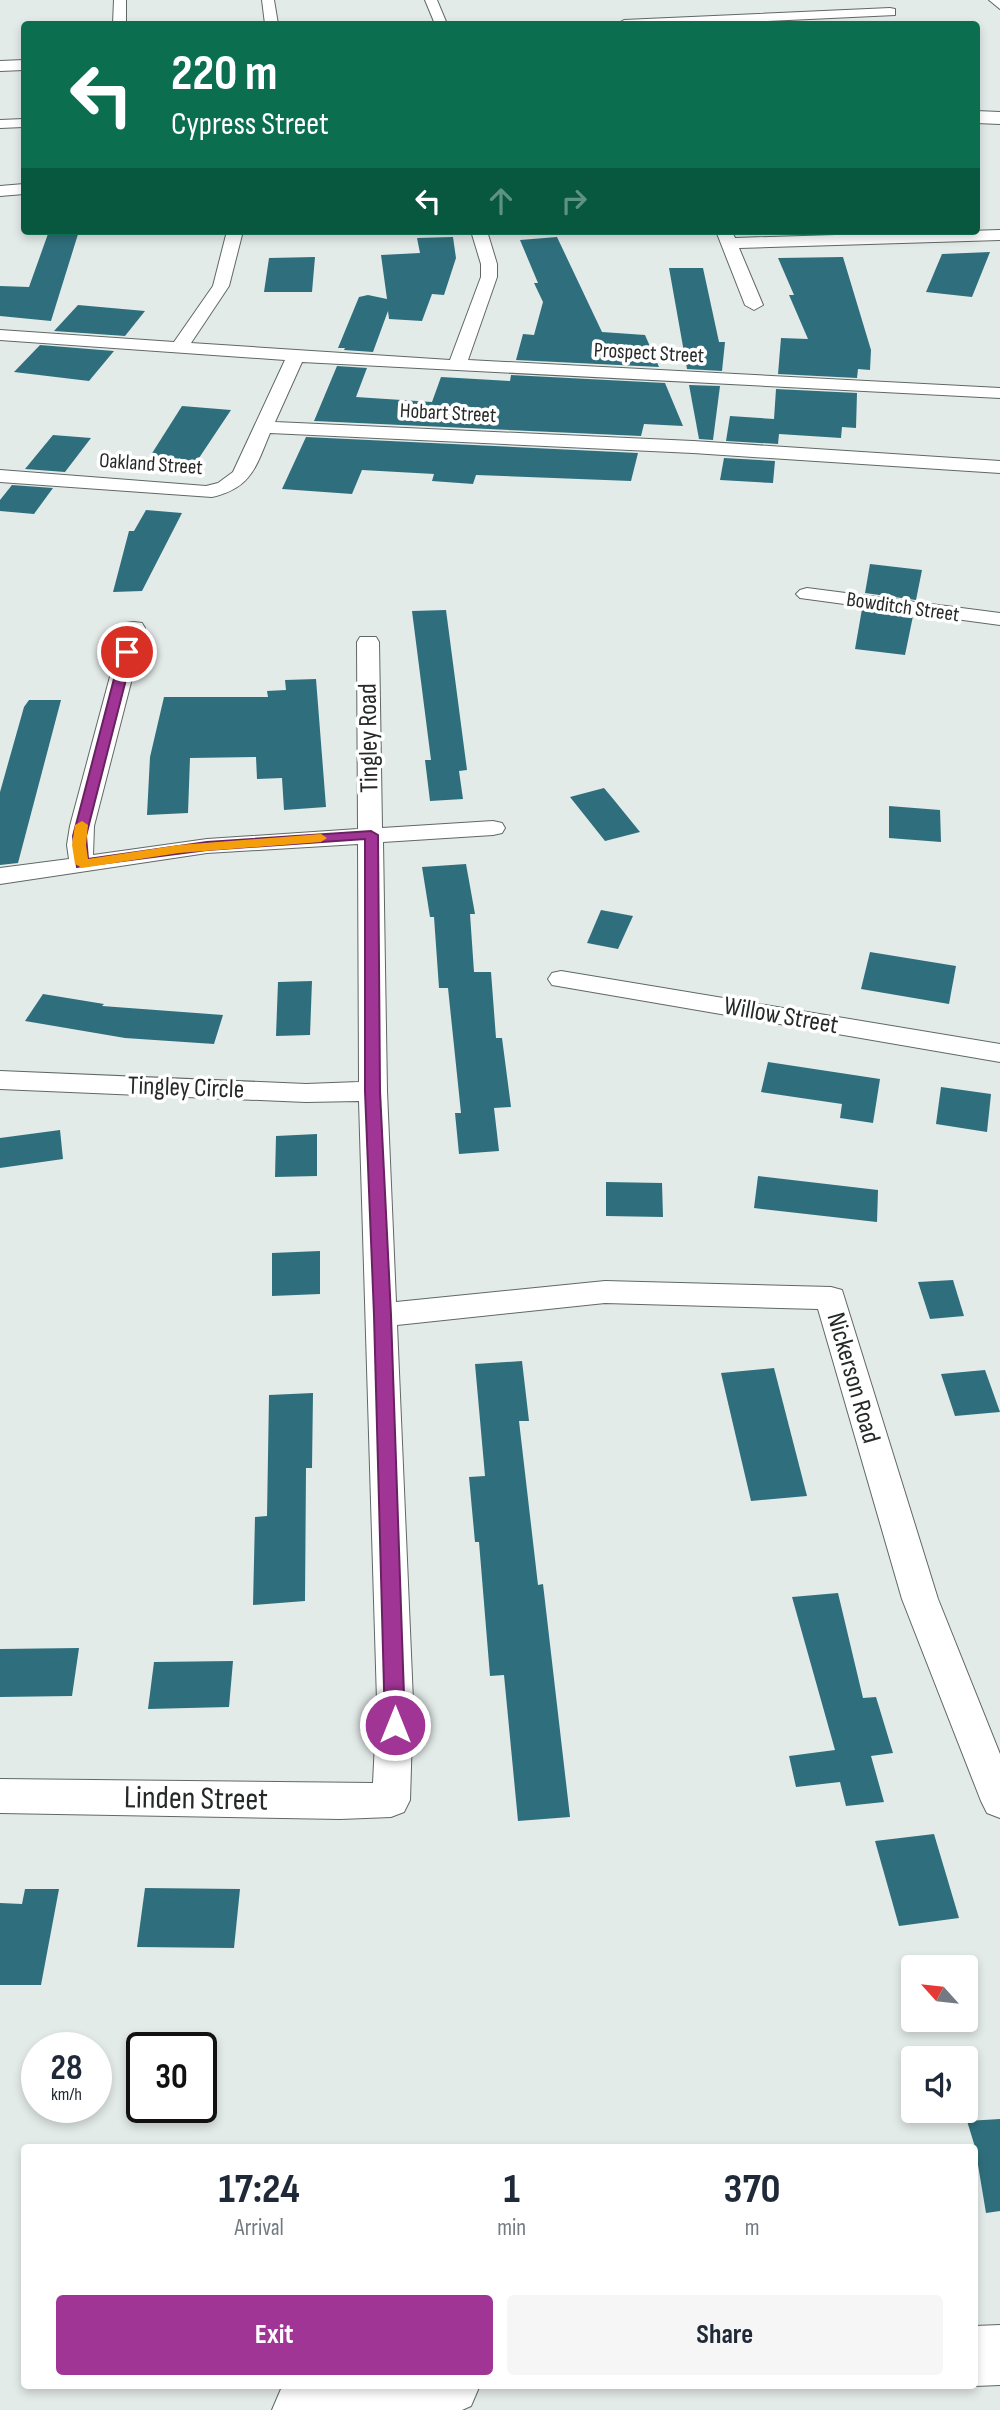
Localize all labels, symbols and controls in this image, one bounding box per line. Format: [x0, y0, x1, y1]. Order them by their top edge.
text: 220 m [171, 45, 277, 104]
icon: left [56, 49, 147, 140]
text: Cypress Street [171, 105, 329, 144]
icon: left [409, 182, 447, 220]
icon: ahead [482, 182, 520, 220]
icon: right [555, 182, 593, 220]
street label: Prospect Street [593, 338, 705, 368]
street label: Hobart Street [399, 398, 497, 428]
street label: Oakland Street [98, 448, 204, 480]
street label: Bowditch Street [845, 587, 961, 627]
pin [97, 622, 157, 682]
icon: arrive [108, 633, 146, 671]
street label: Tingley Road [353, 683, 385, 793]
street label: Willow Street [721, 991, 841, 1041]
street label: Tingley Circle [127, 1070, 245, 1106]
street label: Nickerson Road [820, 1309, 886, 1447]
position arrow [358, 1688, 432, 1762]
street label: Linden Street [124, 1778, 268, 1820]
north arrow [901, 1955, 978, 2032]
map controls [901, 1955, 978, 2123]
speed limit sign: 30 [126, 2032, 217, 2123]
button: sound [901, 2046, 978, 2123]
text: 28 [51, 2047, 82, 2090]
text: km/h [51, 2084, 82, 2105]
text: 17:24 [218, 2164, 300, 2215]
text: 1 [503, 2164, 520, 2215]
text: 370 [724, 2164, 781, 2215]
text: Arrival [234, 2214, 284, 2242]
text: min [497, 2214, 526, 2242]
text: m [745, 2214, 759, 2242]
button: Exit [56, 2295, 493, 2375]
button: Share [507, 2295, 943, 2375]

